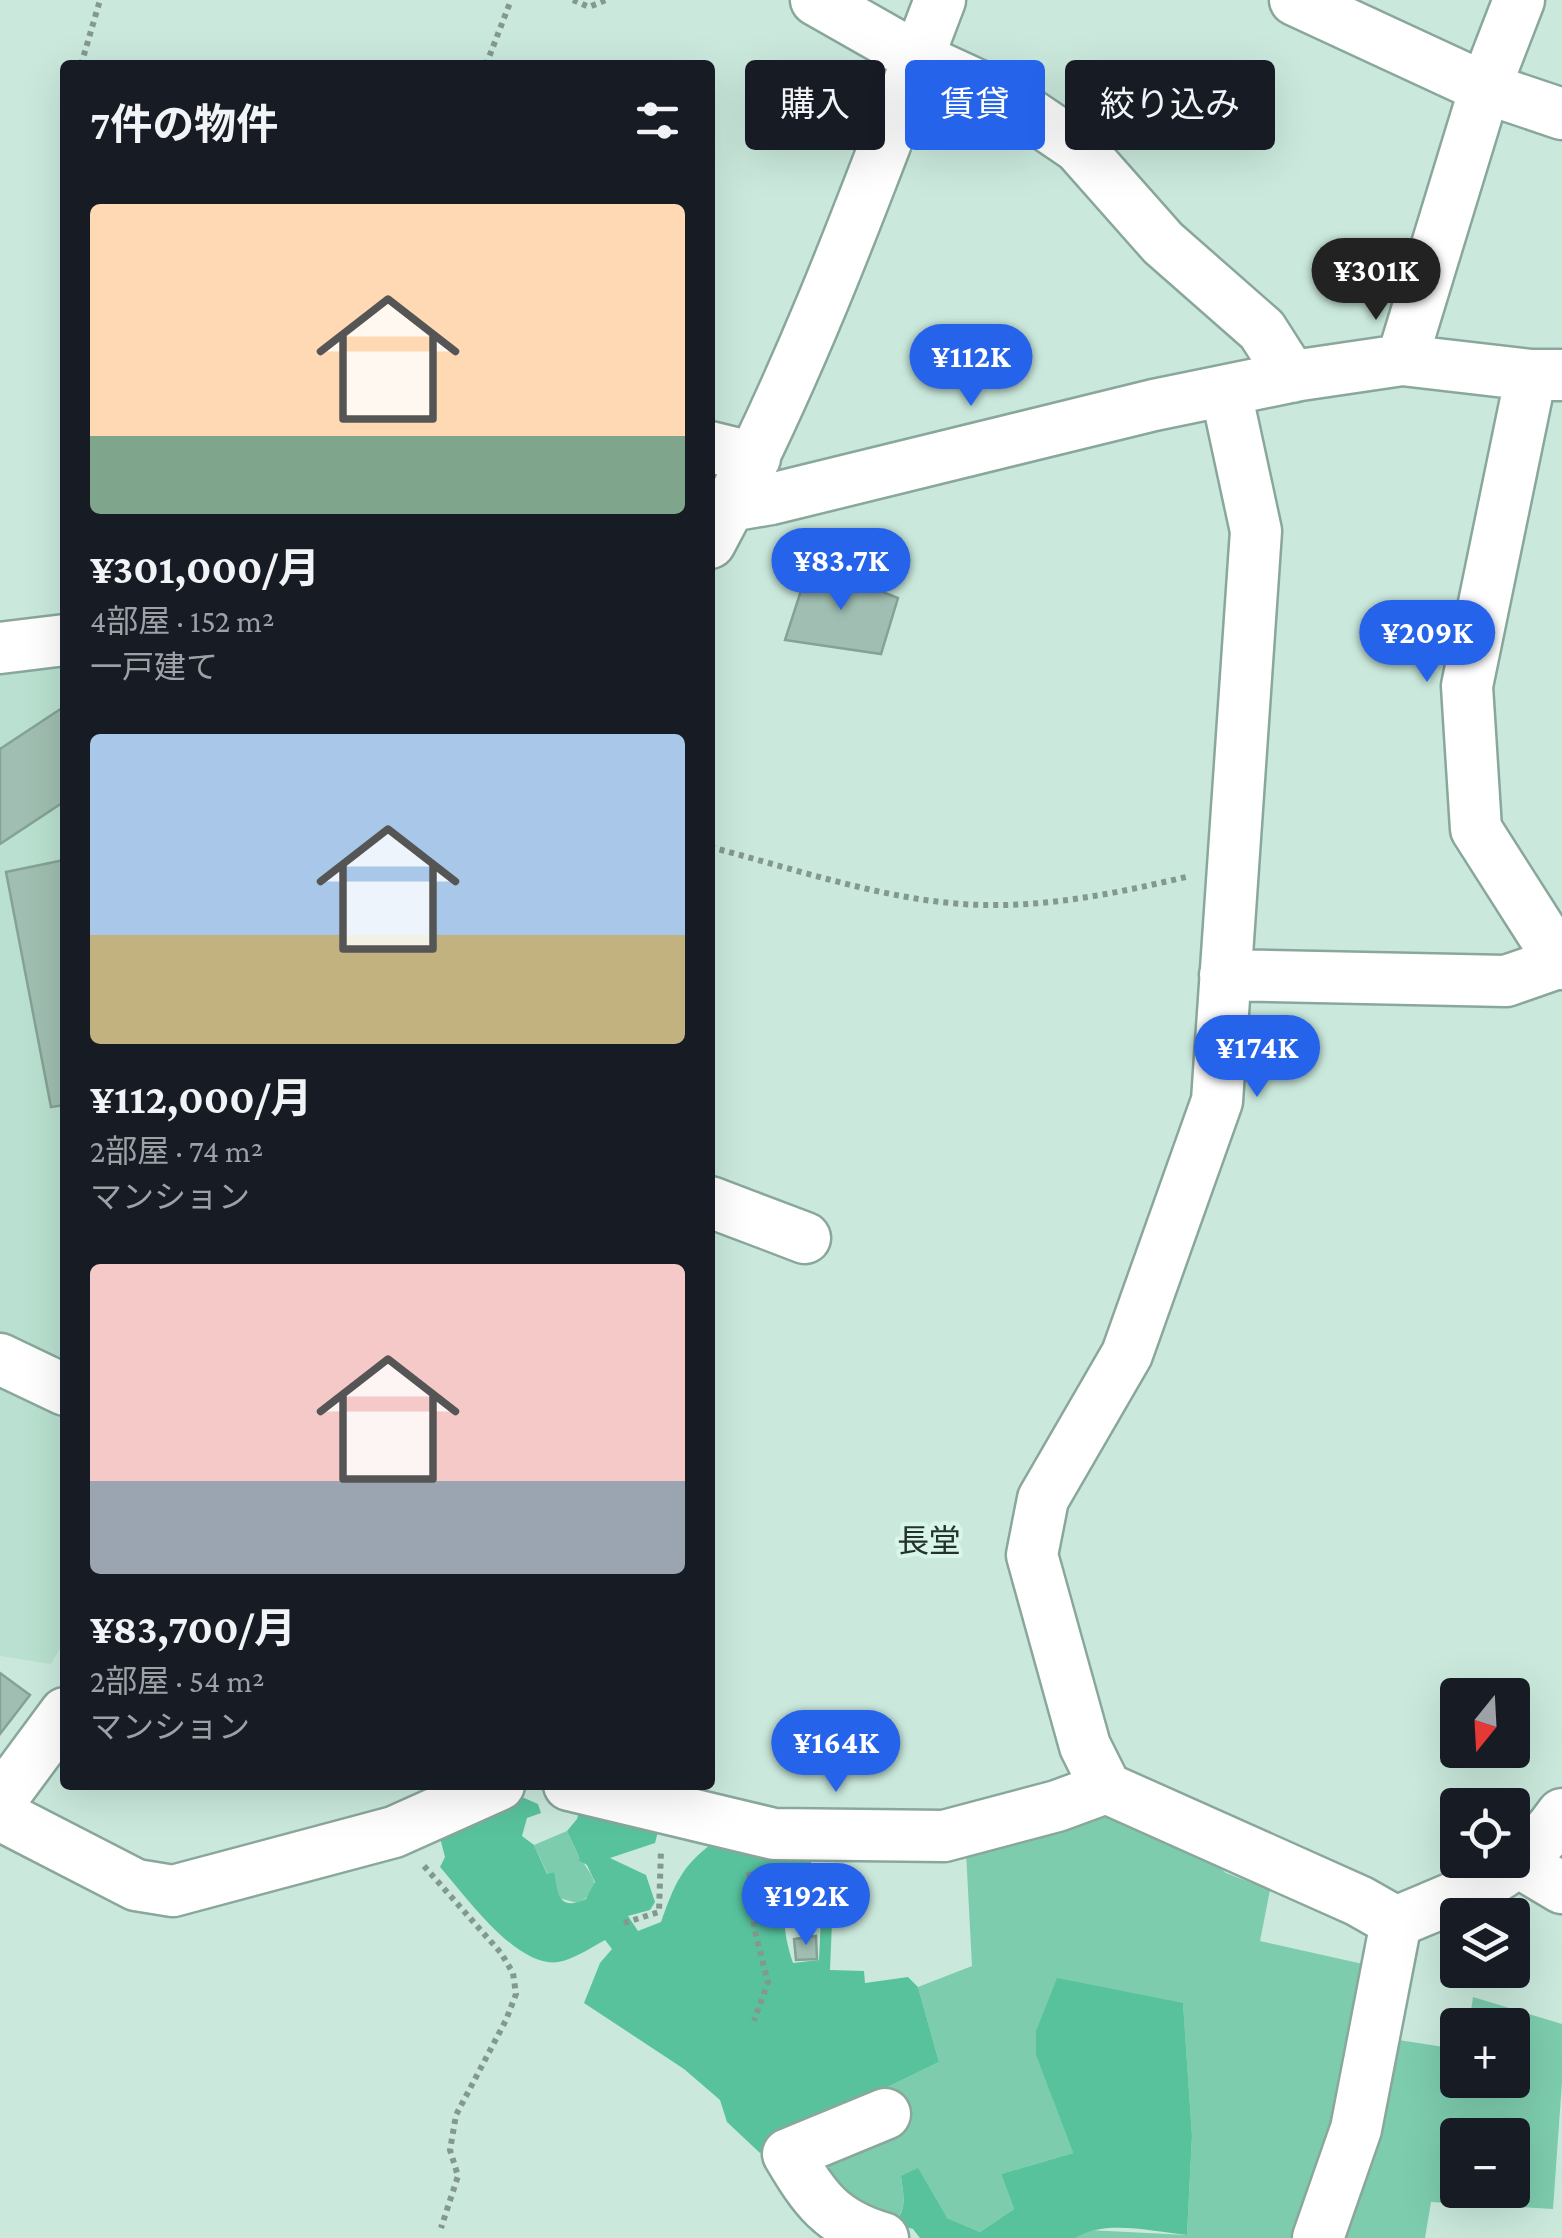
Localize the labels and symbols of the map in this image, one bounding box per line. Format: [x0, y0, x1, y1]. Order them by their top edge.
pin: ¥301K [1306, 238, 1446, 323]
pin: ¥112K [901, 324, 1041, 409]
pin: ¥83.7K [760, 528, 922, 613]
pin: ¥209K [1357, 600, 1497, 685]
pin: ¥174K [1187, 1015, 1327, 1100]
district label: 長堂 [897, 1523, 961, 1559]
north arrow [1440, 1678, 1530, 1768]
pin: ¥164K [766, 1710, 906, 1795]
pin: ¥192K [736, 1863, 876, 1948]

